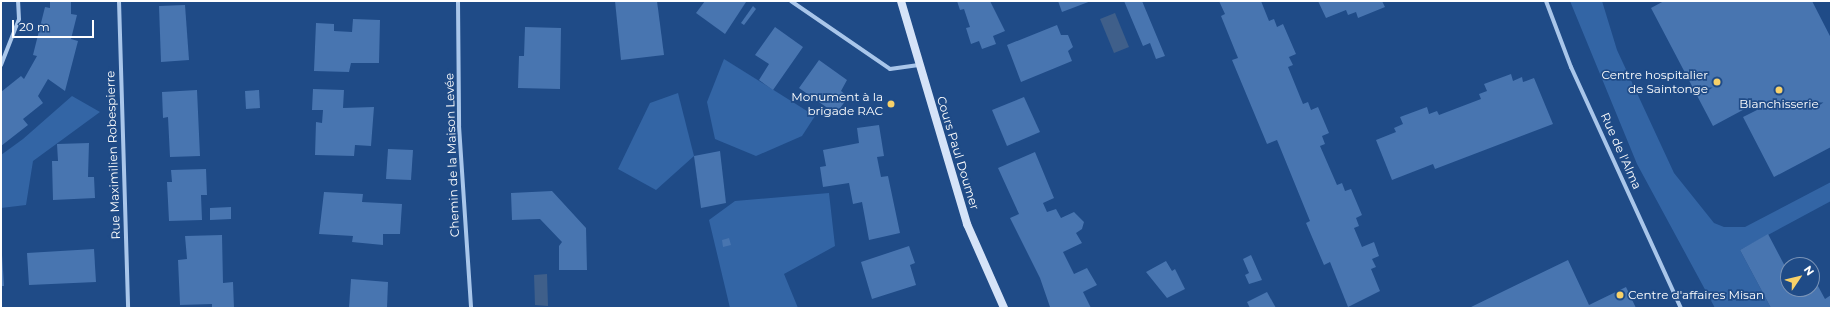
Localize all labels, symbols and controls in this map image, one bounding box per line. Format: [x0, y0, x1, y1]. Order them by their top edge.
scale bar [14, 12, 96, 38]
text: 20 m [19, 19, 50, 34]
place label: Centre hospitalier de Saintonge [1602, 68, 1708, 96]
street label: Rue Maximilien Robespierre [103, 70, 123, 240]
street label: Chemin de la Maison Levée [442, 73, 462, 237]
marker: Centre hospitalier de Saintonge [1711, 76, 1723, 88]
marker: Blanchisserie [1774, 85, 1784, 95]
place label: Monument à la brigade RAC [791, 90, 883, 118]
street label: Cours Paul Doumer [934, 95, 982, 211]
place label: Blanchisserie [1739, 97, 1819, 111]
marker: Monument à la brigade RAC [886, 99, 896, 109]
street label: Rue de l'Alma [1598, 110, 1644, 192]
north arrow [1780, 257, 1820, 297]
text: N [1801, 263, 1817, 278]
place label: Centre d'affaires Misan [1628, 288, 1764, 302]
marker: Centre d'affaires Misan [1615, 290, 1625, 300]

